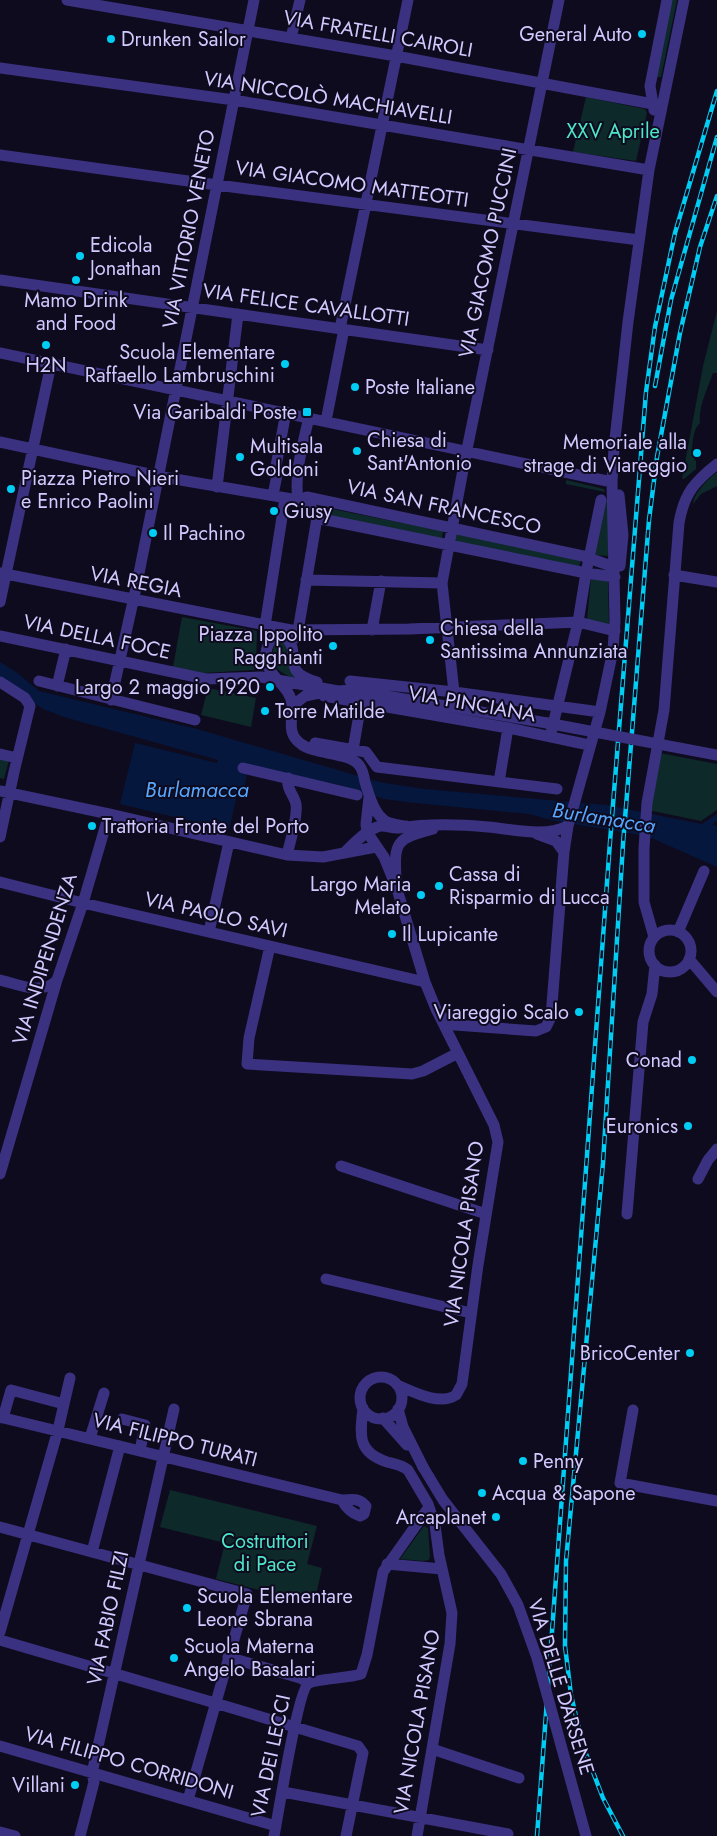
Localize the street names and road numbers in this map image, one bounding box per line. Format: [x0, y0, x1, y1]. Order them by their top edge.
street label: VIA FRATELLI CAIROLI [281, 3, 475, 65]
street label: VIA NICCOLÒ MACHIAVELLI [202, 64, 454, 132]
street label: VIA VITTORIO VENETO [155, 127, 223, 331]
street label: VIA GIACOMO PUCCINI [452, 145, 524, 361]
street label: VIA GIACOMO MATTEOTTI [233, 153, 471, 215]
street label: VIA FELICE CAVALLOTTI [201, 276, 411, 334]
street label: VIA SAN FRANCESCO [344, 472, 544, 542]
street label: VIA REGIA [88, 559, 185, 605]
street label: VIA DELLA FOCE [21, 607, 173, 667]
street label: VIA PINCIANA [406, 679, 539, 730]
street label: VIA INDIPENDENZA [5, 869, 85, 1048]
street label: VIA PAOLO SAVI [142, 884, 290, 946]
street label: VIA NICOLA PISANO [437, 1139, 491, 1329]
street label: VIA FILIPPO TURATI [90, 1406, 260, 1474]
street label: VIA FABIO FILZI [80, 1548, 136, 1688]
street label: VIA DELLE DARSENE [520, 1595, 602, 1779]
street label: VIA NICOLA PISANO [386, 1627, 448, 1817]
street label: VIA DEI LECCI [244, 1692, 298, 1820]
street label: VIA FILIPPO CORRIDONI [21, 1719, 237, 1807]

